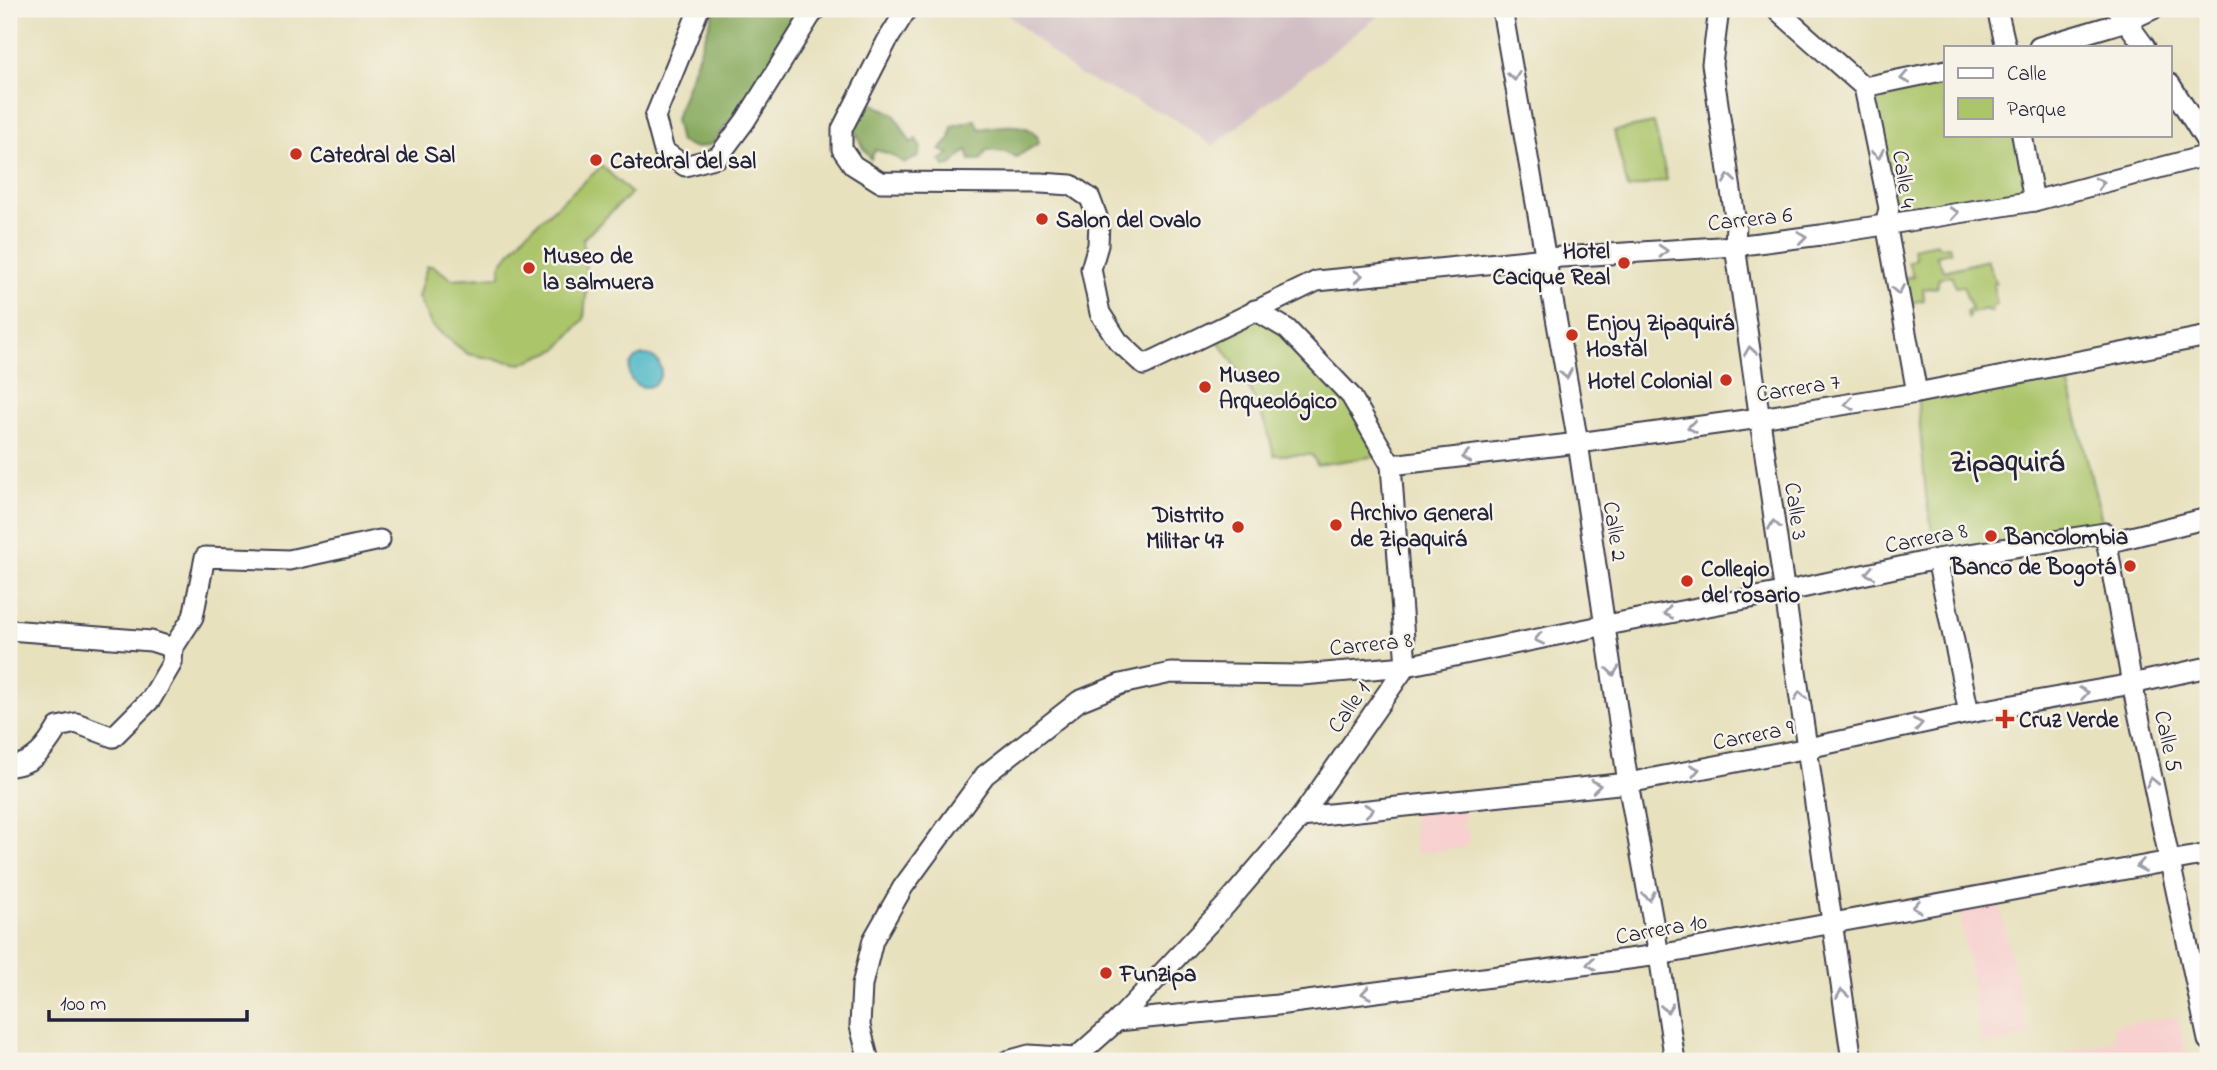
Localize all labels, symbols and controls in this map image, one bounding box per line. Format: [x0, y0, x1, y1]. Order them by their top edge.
legend [1944, 46, 2172, 136]
text: Calle [2007, 60, 2047, 90]
one-way arrow [1505, 70, 1520, 82]
one-way arrow [1899, 70, 1911, 85]
text: Parque [2007, 96, 2066, 126]
place label: Catedral de Sal [310, 140, 455, 173]
marker: Catedral de Sal [288, 146, 304, 162]
place label: Catedral del sal [610, 146, 756, 179]
one-way arrow [1869, 148, 1884, 160]
street label: Calle 4 [1882, 148, 1923, 211]
marker: Catedral del sal [588, 152, 604, 168]
one-way arrow [1722, 173, 1737, 185]
one-way arrow [2094, 177, 2106, 192]
street label: Carrera 6 [1706, 200, 1794, 241]
place label: Salon del Ovalo [1056, 205, 1201, 238]
one-way arrow [1948, 206, 1960, 221]
marker: Salon del Ovalo [1034, 211, 1050, 227]
one-way arrow [1796, 230, 1808, 245]
place label: Hotel Cacique Real [1493, 236, 1610, 295]
place label: Museo de la salmuera [543, 241, 654, 300]
one-way arrow [1658, 244, 1669, 259]
marker: Hotel Cacique Real [1616, 255, 1632, 271]
marker: Museo de la salmuera [521, 260, 537, 276]
one-way arrow [1353, 269, 1364, 284]
one-way arrow [1890, 284, 1905, 296]
place label: Enjoy Zipaquirá Hostal [1586, 308, 1734, 367]
marker: Enjoy Zipaquirá Hostal [1564, 327, 1580, 343]
one-way arrow [1742, 345, 1757, 356]
place label: Museo Arqueológico [1219, 360, 1337, 421]
place label: Hotel Colonial [1588, 366, 1712, 399]
street label: Carrera 7 [1754, 366, 1843, 412]
one-way arrow [1558, 368, 1573, 380]
marker: Hotel Colonial [1718, 372, 1734, 388]
marker: Museo Arqueológico [1197, 379, 1213, 395]
one-way arrow [1843, 396, 1855, 411]
one-way arrow [1686, 420, 1698, 435]
district label: Zipaquirá [1950, 442, 2065, 486]
one-way arrow [1460, 449, 1472, 464]
street label: Calle 3 [1774, 480, 1815, 543]
place label: Archivo General de Zipaquirá [1350, 498, 1493, 557]
street label: Calle 2 [1593, 499, 1635, 564]
place label: Distrito Militar 47 [1146, 500, 1225, 559]
street label: Carrera 8 [1882, 515, 1971, 564]
marker: Archivo General de Zipaquirá [1328, 517, 1344, 533]
marker: Distrito Militar 47 [1230, 519, 1246, 535]
one-way arrow [1767, 519, 1782, 530]
place label: Bancolombia [2004, 522, 2128, 555]
marker: Bancolombia [1983, 528, 1999, 544]
place label: Banco de Bogotá [1950, 552, 2116, 587]
place label: Collegio del rosario [1701, 554, 1800, 613]
marker: Banco de Bogotá [2122, 558, 2138, 574]
one-way arrow [1864, 565, 1876, 580]
marker: Collegio del rosario [1679, 573, 1695, 589]
one-way arrow [1662, 605, 1674, 620]
street label: Carrera 8 [1328, 625, 1415, 666]
one-way arrow [1533, 630, 1545, 645]
one-way arrow [1605, 665, 1620, 677]
street label: Calle 1 [1320, 676, 1380, 741]
one-way arrow [2078, 686, 2090, 701]
one-way arrow [1793, 690, 1808, 702]
place label: Cruz Verde [2019, 705, 2119, 738]
street label: Calle 5 [2144, 708, 2189, 775]
marker: Cruz Verde [1997, 711, 2013, 727]
street label: Carrera 9 [1710, 712, 1797, 760]
one-way arrow [1912, 717, 1924, 732]
one-way arrow [1689, 763, 1701, 778]
one-way arrow [2146, 776, 2161, 788]
one-way arrow [1590, 779, 1601, 794]
one-way arrow [1364, 803, 1375, 818]
one-way arrow [2135, 858, 2147, 873]
one-way arrow [1641, 890, 1656, 902]
one-way arrow [1911, 899, 1923, 914]
street label: Carrera 10 [1613, 906, 1710, 955]
one-way arrow [1586, 956, 1597, 971]
place label: Funzipa [1119, 959, 1196, 992]
marker: Funzipa [1098, 965, 1114, 981]
scale bar [49, 979, 247, 1023]
one-way arrow [1360, 986, 1372, 1001]
one-way arrow [1834, 988, 1849, 1000]
text: 100 m [60, 990, 106, 1020]
one-way arrow [1659, 1002, 1674, 1014]

